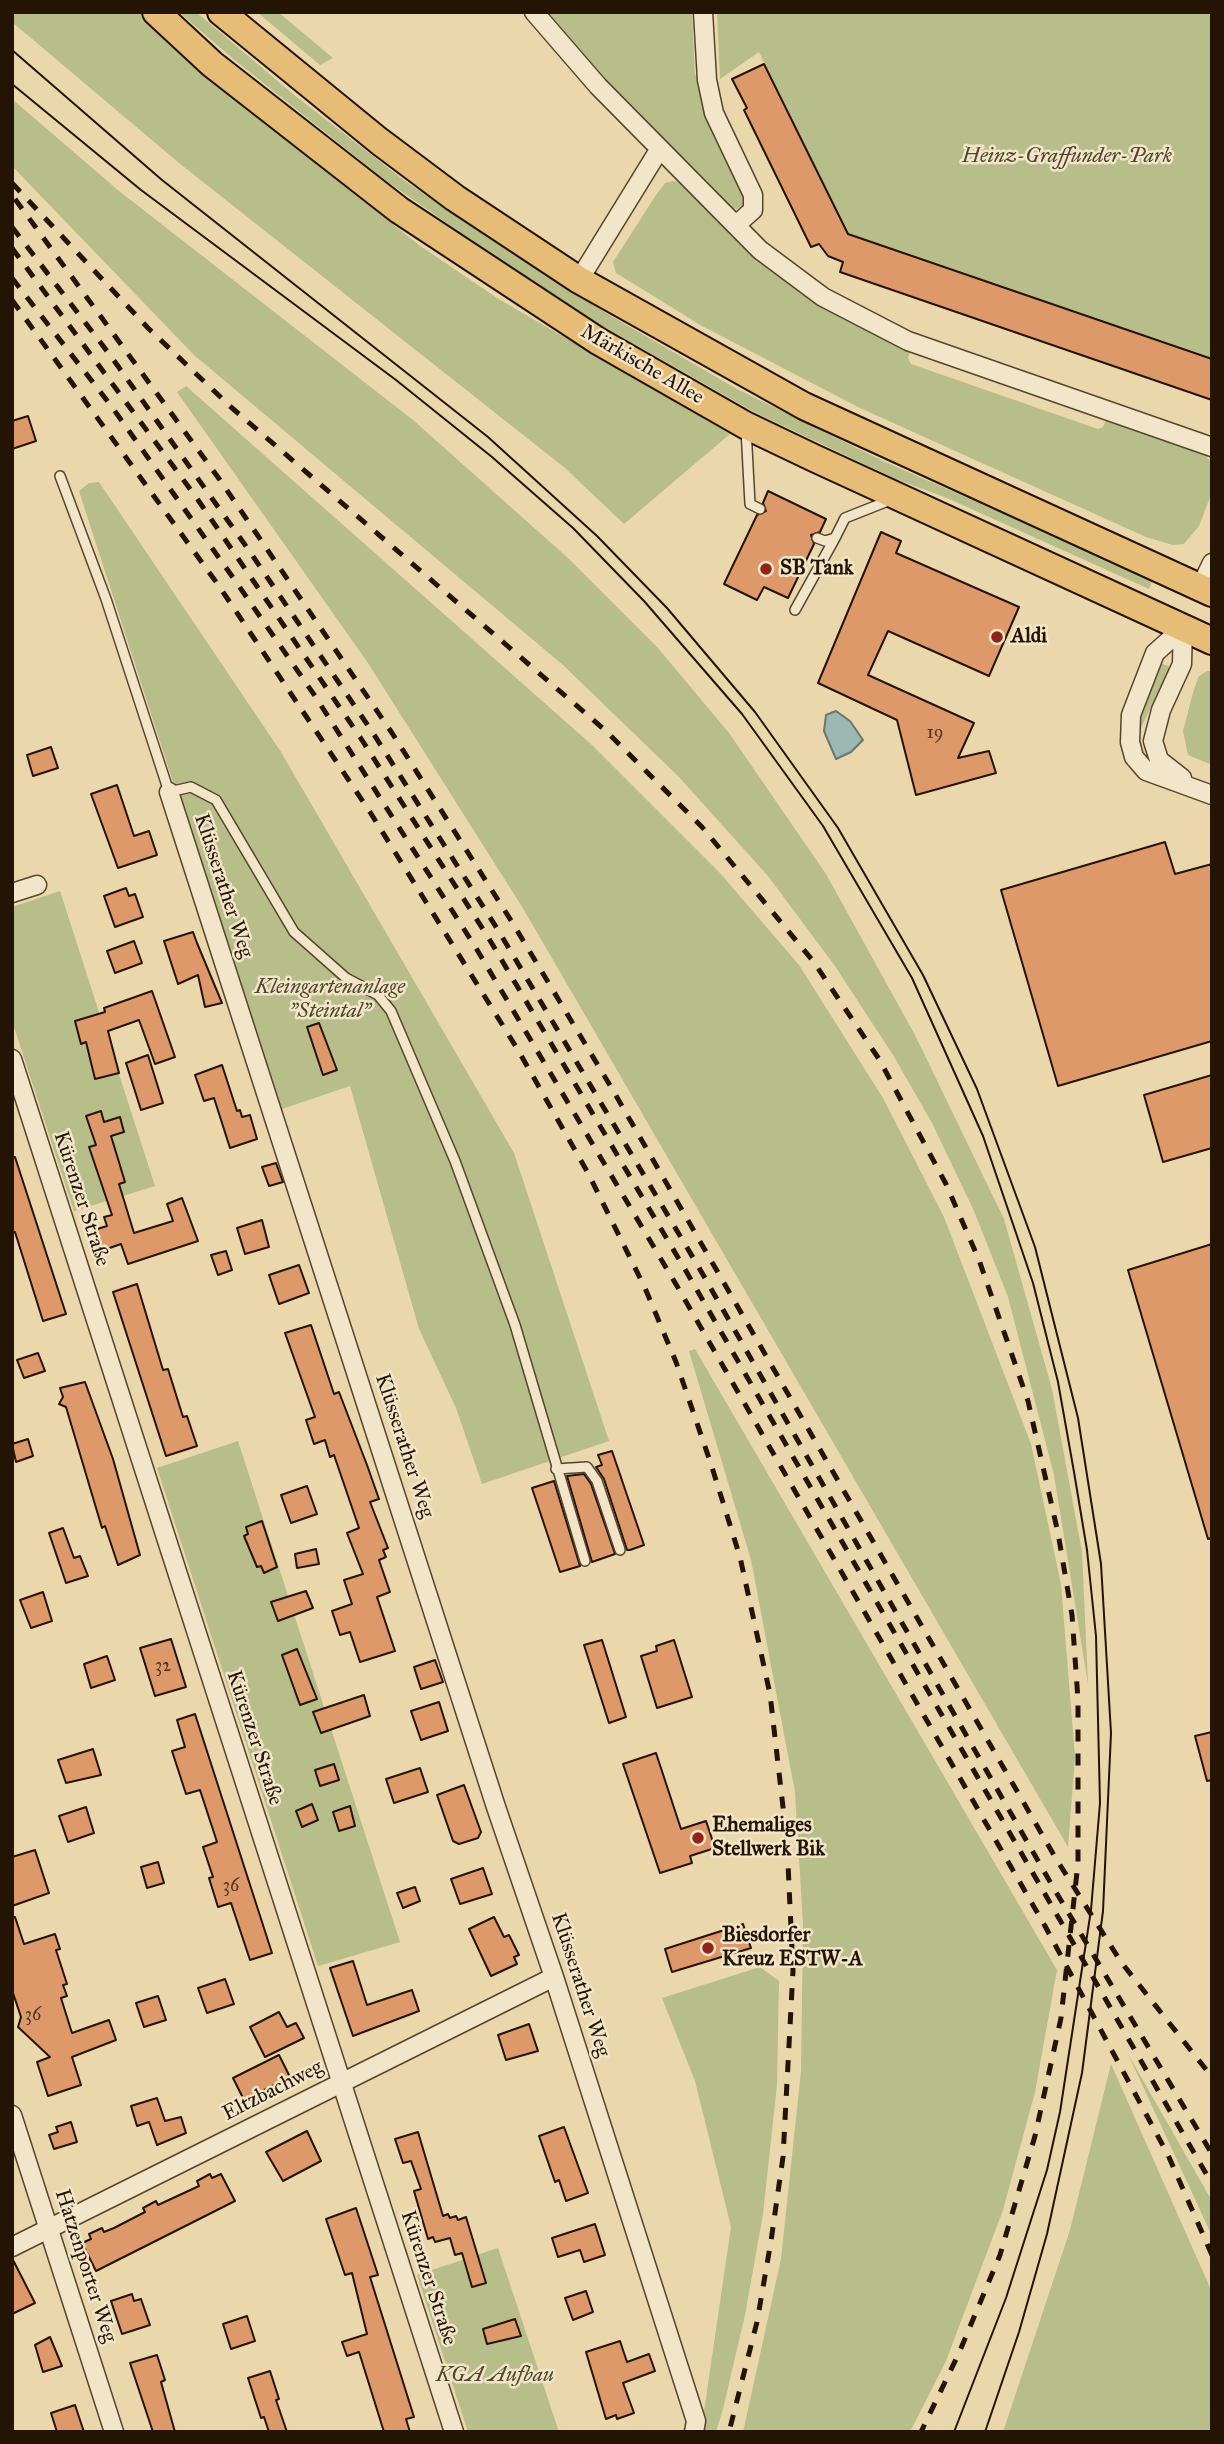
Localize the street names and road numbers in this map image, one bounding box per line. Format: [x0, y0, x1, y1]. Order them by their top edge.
street label: Märkische Allee [576, 320, 708, 410]
street label: Klüsserather Weg [188, 811, 258, 961]
street label: Kürenzer Straße [47, 1128, 115, 1270]
street label: Klüsserather Weg [369, 1371, 439, 1521]
street label: Kürenzer Straße [220, 1667, 288, 1809]
street label: Klüsserather Weg [545, 1910, 615, 2060]
street label: Eltzbachweg [219, 2055, 327, 2127]
street label: Hatzenporter Weg [48, 2186, 122, 2346]
street label: Kürenzer Straße [394, 2207, 462, 2349]

